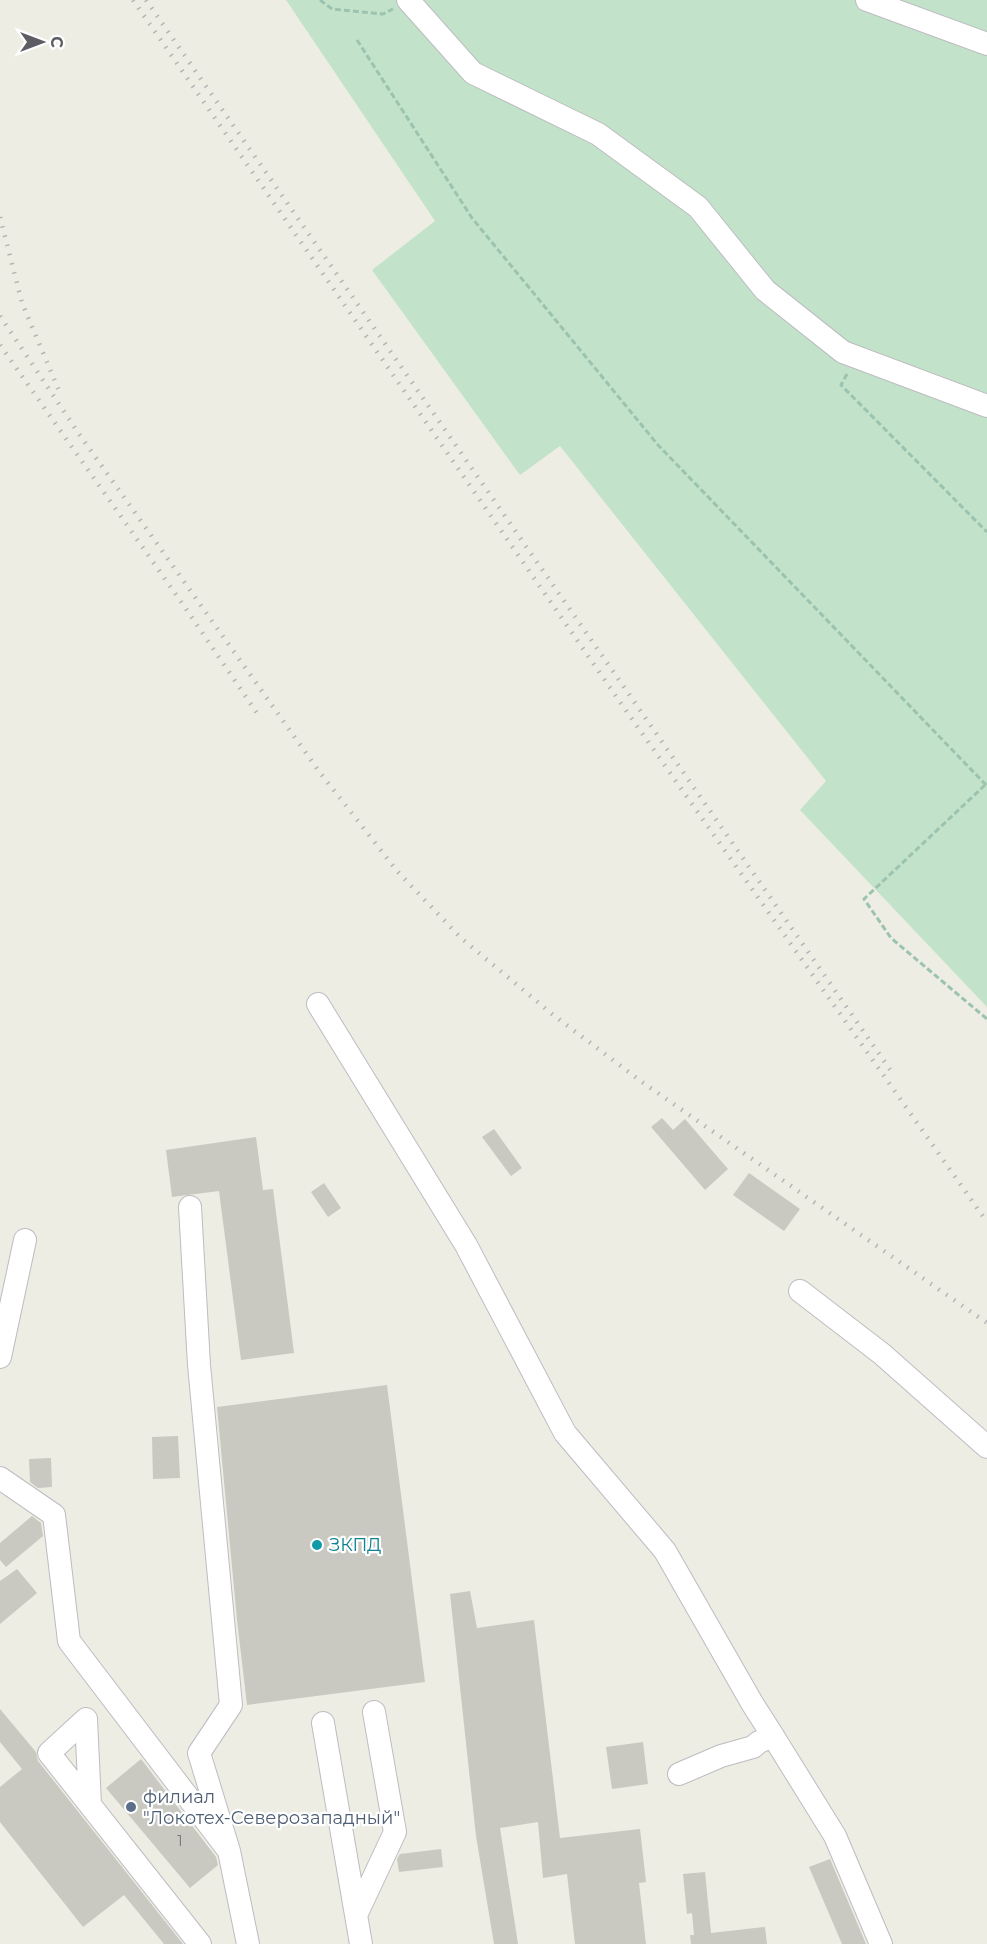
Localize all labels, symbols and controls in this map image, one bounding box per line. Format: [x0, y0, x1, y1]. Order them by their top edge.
north arrow [12, 12, 72, 72]
text: С [47, 36, 66, 48]
place label: ЗКПД [329, 1534, 381, 1556]
marker: ЗКПД [310, 1538, 324, 1552]
place label: филиал "Локотех-Северозападный" [143, 1786, 400, 1829]
marker: филиал "Локотех-Северозападный" [124, 1800, 138, 1814]
house number: 1 [177, 1831, 183, 1850]

